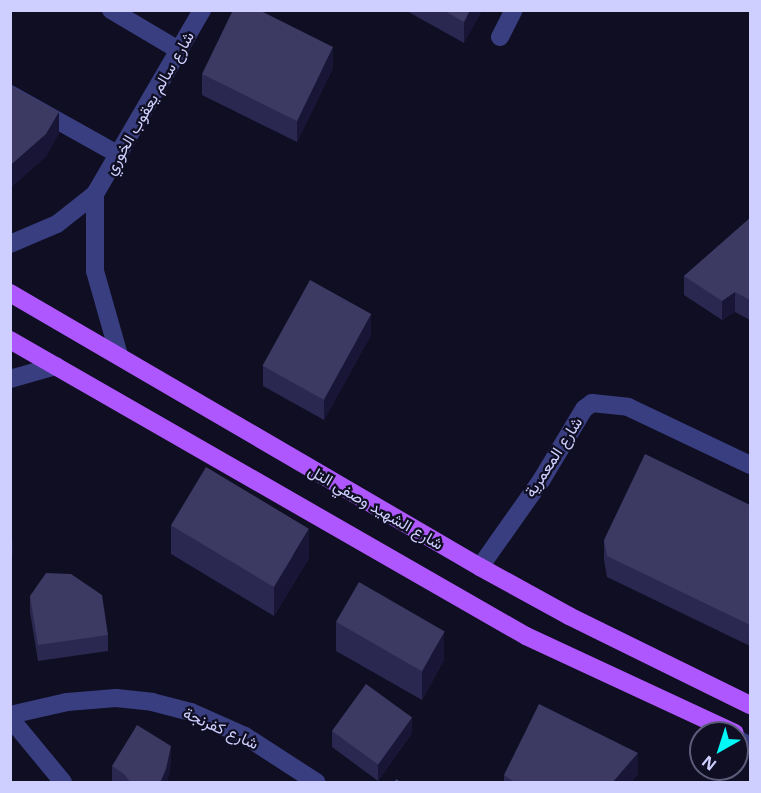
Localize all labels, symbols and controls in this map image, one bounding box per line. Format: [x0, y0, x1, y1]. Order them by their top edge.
street label: شارع سالم يعقوب الخوري [100, 28, 198, 178]
street label: شارع المعمرية [520, 413, 586, 501]
street label: شارع الشهيد وصفي التل [305, 460, 447, 554]
street label: شارع كفرنجة [180, 703, 262, 753]
north arrow [689, 721, 749, 781]
text: N [697, 751, 721, 776]

